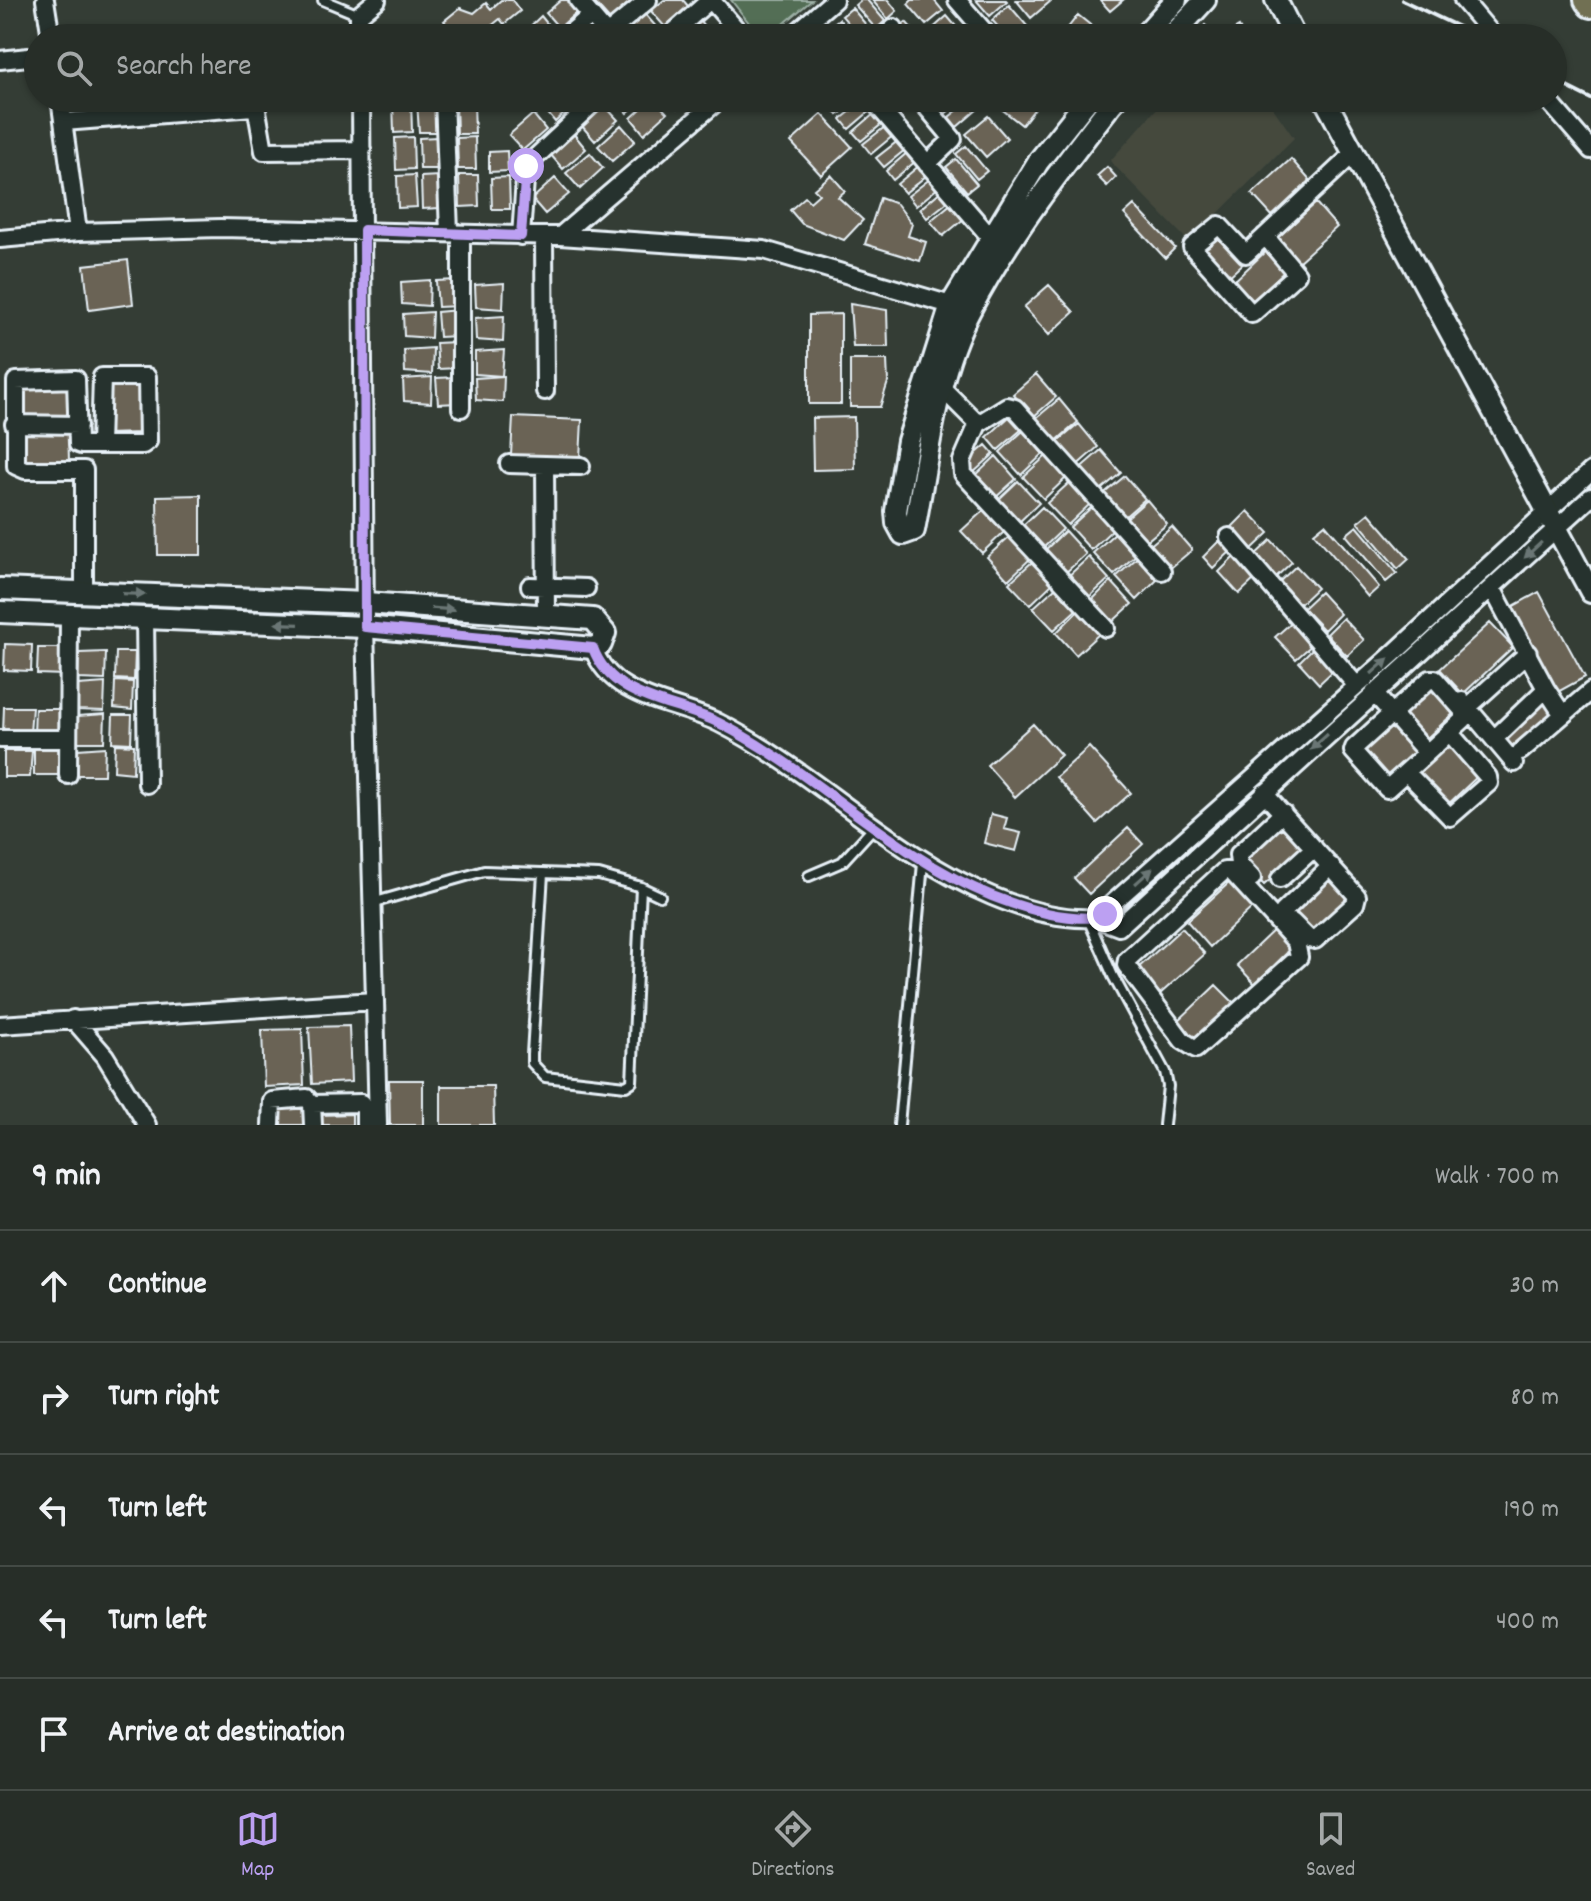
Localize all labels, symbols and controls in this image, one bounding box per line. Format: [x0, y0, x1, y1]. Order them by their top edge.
search box [24, 24, 1567, 112]
icon: search [52, 46, 96, 90]
text: Search here [116, 47, 252, 90]
route start [508, 148, 544, 184]
one-way arrow [1524, 540, 1543, 558]
one-way arrow [122, 588, 147, 601]
one-way arrow [431, 603, 456, 616]
one-way arrow [274, 617, 299, 630]
one-way arrow [1370, 657, 1389, 675]
one-way arrow [1310, 733, 1330, 750]
one-way arrow [1133, 868, 1153, 885]
route end [1087, 896, 1123, 932]
text: 9 min [32, 1153, 101, 1202]
text: Walk · 700 m [1435, 1159, 1559, 1196]
icon: ahead [32, 1264, 76, 1308]
text: Continue [108, 1265, 207, 1308]
text: 30 m [1509, 1268, 1559, 1305]
icon: right [32, 1376, 76, 1420]
text: Turn right [108, 1377, 219, 1420]
text: 80 m [1511, 1380, 1559, 1417]
icon: left [32, 1488, 76, 1532]
text: Turn left [108, 1489, 207, 1532]
text: 190 m [1503, 1492, 1559, 1529]
icon: left [32, 1600, 76, 1644]
text: Turn left [108, 1601, 207, 1644]
text: 400 m [1496, 1604, 1559, 1641]
icon: arrive [32, 1712, 76, 1756]
text: Arrive at destination [108, 1713, 345, 1756]
tab: Map [236, 1807, 280, 1886]
tab: Directions [751, 1807, 835, 1886]
tab: Saved [1306, 1807, 1355, 1886]

